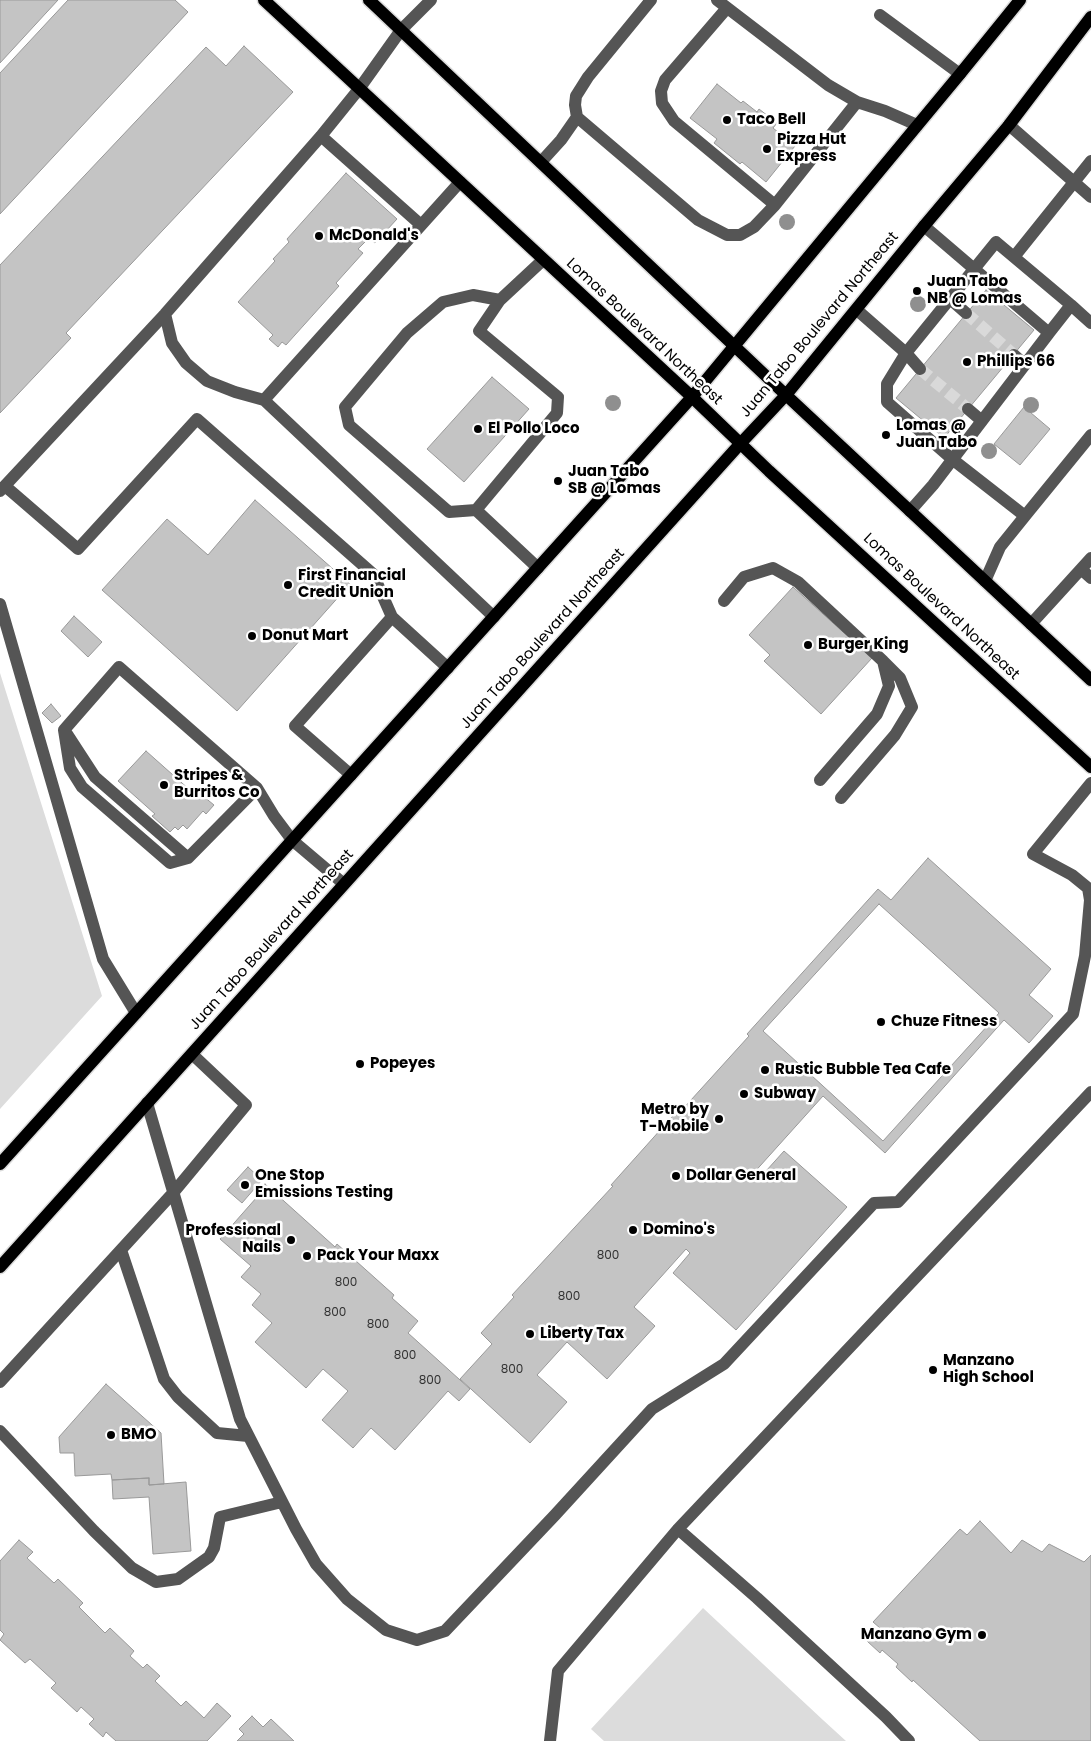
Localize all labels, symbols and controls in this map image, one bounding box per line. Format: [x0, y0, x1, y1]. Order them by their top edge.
place label: Taco Bell [737, 111, 806, 129]
marker: Taco Bell [721, 114, 733, 126]
place label: Pizza Hut Express [777, 131, 846, 166]
marker: Pizza Hut Express [761, 143, 773, 155]
place label: McDonald's [329, 227, 419, 245]
street label: Juan Tabo Boulevard Northeast [737, 229, 903, 421]
marker: McDonald's [313, 230, 325, 242]
street label: Lomas Boulevard Northeast [562, 255, 726, 409]
place label: Juan Tabo NB @ Lomas [927, 273, 1022, 308]
marker: Juan Tabo NB @ Lomas [911, 285, 923, 297]
place label: Phillips 66 [977, 353, 1055, 371]
marker: Phillips 66 [961, 356, 973, 368]
place label: Lomas @ Juan Tabo [896, 417, 977, 452]
place label: El Pollo Loco [488, 420, 580, 438]
marker: El Pollo Loco [472, 423, 484, 435]
marker: Lomas @ Juan Tabo [880, 429, 892, 441]
place label: Juan Tabo SB @ Lomas [568, 463, 661, 498]
marker: Juan Tabo SB @ Lomas [552, 475, 564, 487]
street label: Lomas Boulevard Northeast [859, 530, 1023, 684]
street label: Juan Tabo Boulevard Northeast [457, 545, 629, 733]
place label: First Financial Credit Union [298, 567, 406, 602]
marker: First Financial Credit Union [282, 579, 294, 591]
place label: Donut Mart [262, 627, 348, 645]
marker: Donut Mart [246, 630, 258, 642]
place label: Burger King [818, 636, 909, 654]
marker: Burger King [802, 639, 814, 651]
place label: Stripes & Burritos Co [174, 767, 259, 802]
marker: Stripes & Burritos Co [158, 779, 170, 791]
street label: Juan Tabo Boulevard Northeast [186, 846, 358, 1034]
place label: Chuze Fitness [891, 1013, 997, 1031]
marker: Chuze Fitness [875, 1016, 887, 1028]
place label: Popeyes [370, 1055, 435, 1073]
marker: Popeyes [354, 1058, 366, 1070]
place label: Rustic Bubble Tea Cafe [775, 1061, 951, 1079]
marker: Rustic Bubble Tea Cafe [759, 1064, 771, 1076]
place label: Subway [754, 1085, 816, 1103]
marker: Subway [738, 1088, 750, 1100]
place label: Metro by T-Mobile [640, 1101, 709, 1136]
marker: Metro by T-Mobile [713, 1113, 725, 1125]
place label: One Stop Emissions Testing [255, 1167, 393, 1202]
place label: Dollar General [686, 1167, 796, 1185]
marker: Dollar General [670, 1170, 682, 1182]
marker: One Stop Emissions Testing [239, 1179, 251, 1191]
place label: Domino's [643, 1221, 715, 1239]
place label: Professional Nails [186, 1222, 281, 1257]
marker: Domino's [627, 1224, 639, 1236]
marker: Professional Nails [285, 1234, 297, 1246]
place label: Pack Your Maxx [317, 1247, 439, 1265]
house number: 800 [597, 1249, 619, 1263]
marker: Pack Your Maxx [301, 1250, 313, 1262]
house number: 800 [335, 1276, 357, 1290]
house number: 800 [558, 1290, 580, 1304]
house number: 800 [324, 1306, 346, 1320]
house number: 800 [367, 1318, 389, 1332]
place label: Liberty Tax [540, 1325, 624, 1343]
marker: Liberty Tax [524, 1328, 536, 1340]
house number: 800 [394, 1349, 416, 1363]
place label: Manzano High School [943, 1352, 1034, 1387]
house number: 800 [501, 1363, 523, 1377]
marker: Manzano High School [927, 1364, 939, 1376]
house number: 800 [419, 1374, 441, 1388]
place label: BMO [121, 1426, 156, 1444]
marker: BMO [105, 1429, 117, 1441]
place label: Manzano Gym [861, 1626, 972, 1644]
marker: Manzano Gym [976, 1629, 988, 1641]

